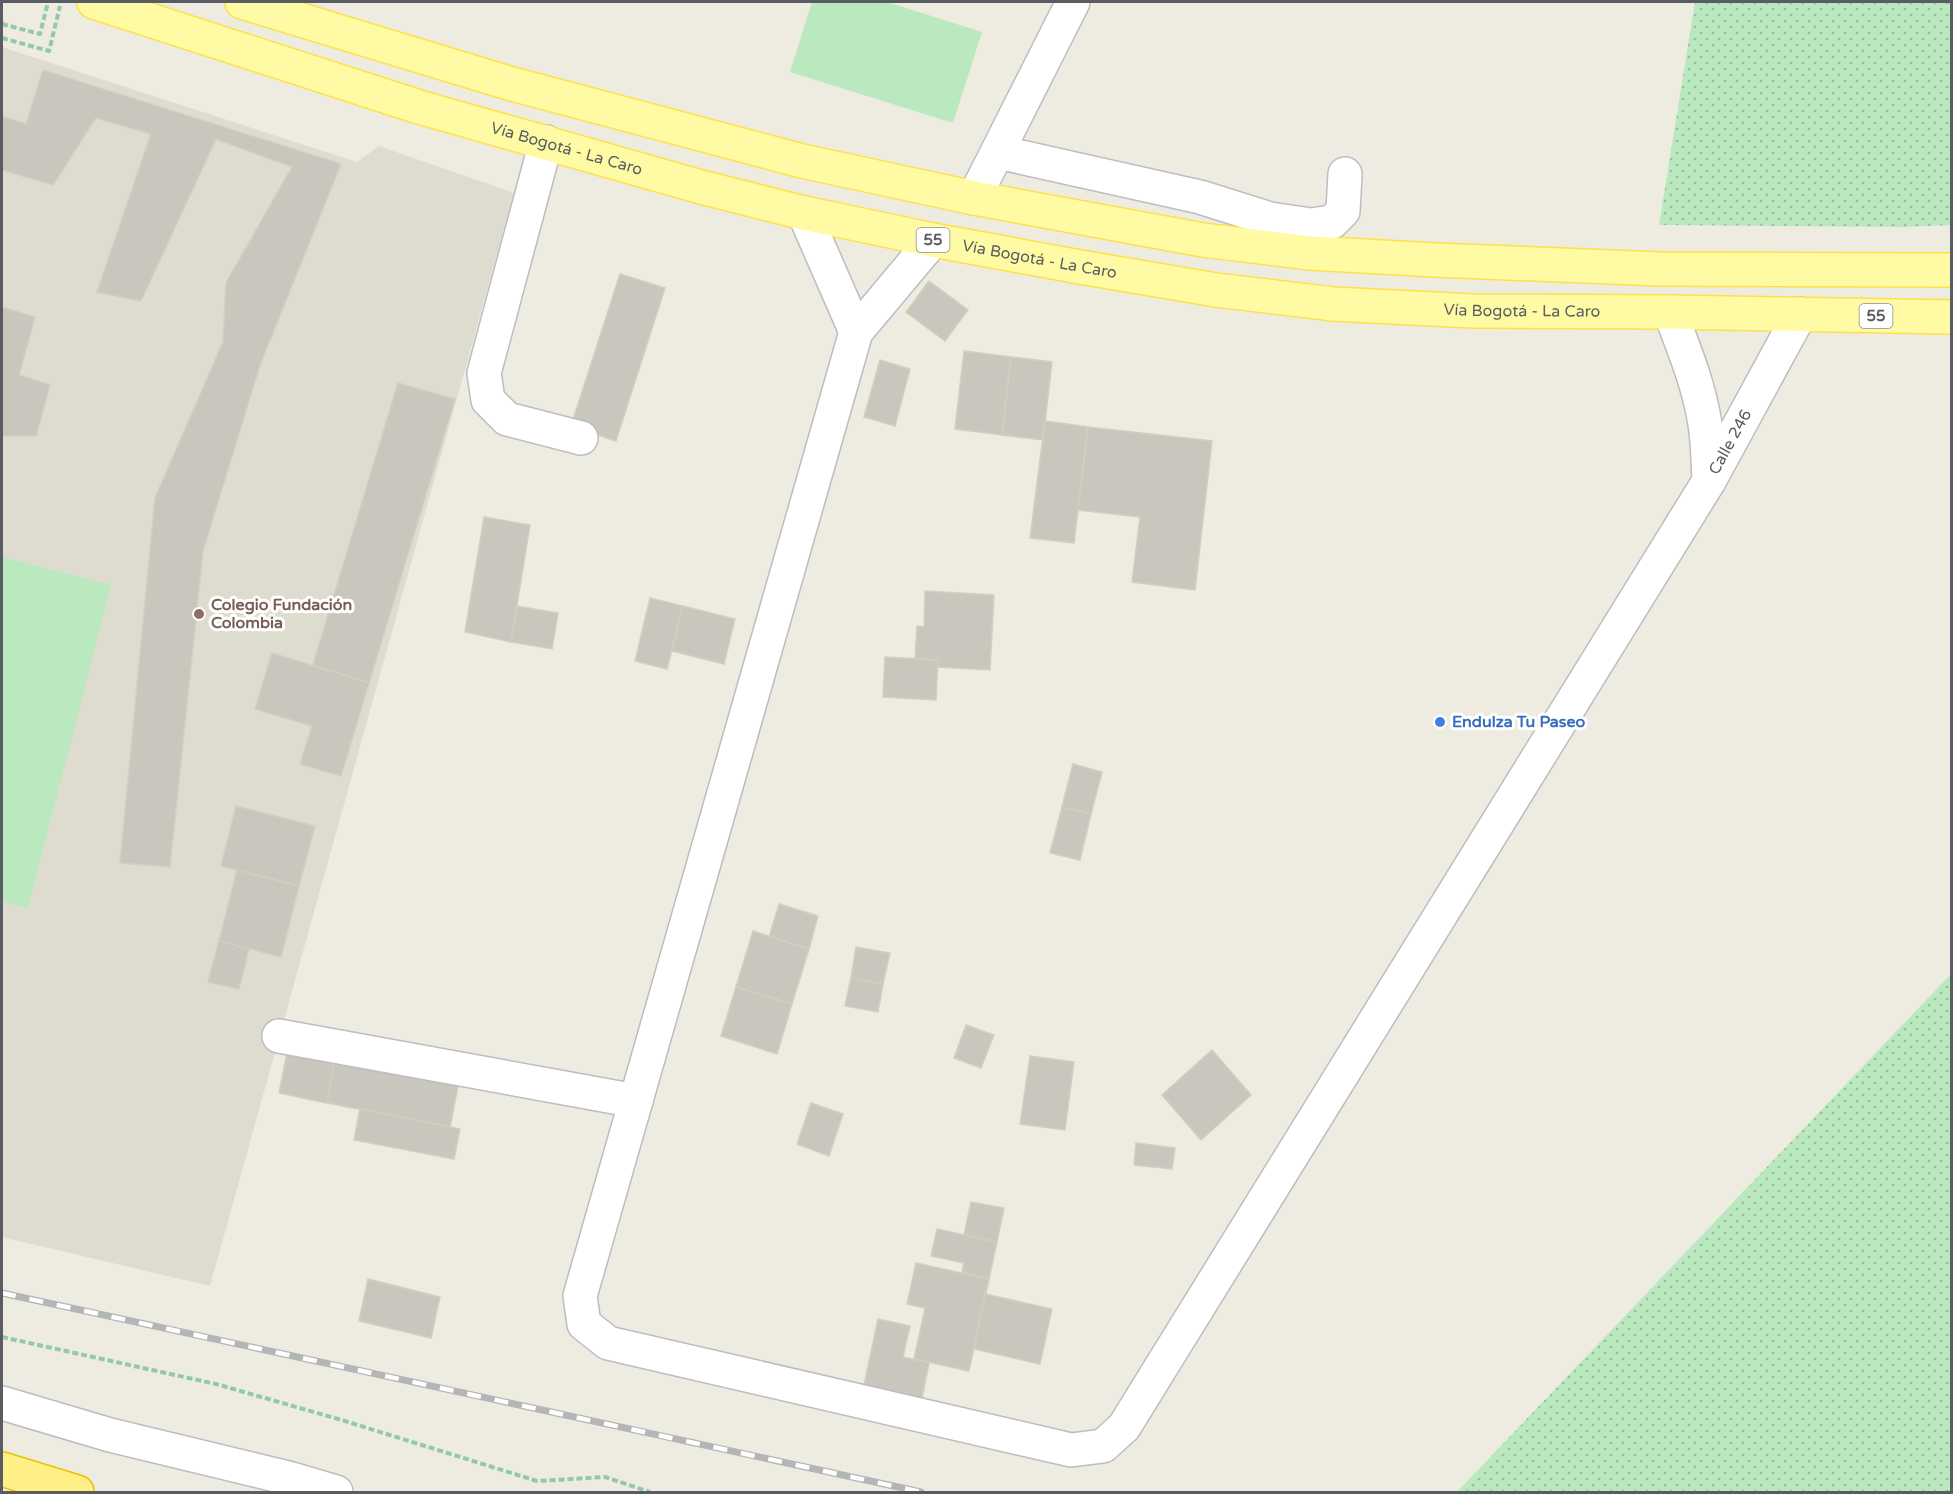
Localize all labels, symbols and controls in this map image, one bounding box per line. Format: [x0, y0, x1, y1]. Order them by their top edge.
street label: Vía Bogotá - La Caro [488, 118, 645, 180]
road number: 55 [916, 228, 950, 252]
street label: Vía Bogotá - La Caro [961, 236, 1118, 283]
street label: Vía Bogotá - La Caro [1443, 300, 1600, 322]
road number: 55 [1860, 304, 1892, 328]
street label: Calle 246 [1704, 406, 1756, 478]
place label: Colegio Fundación Colombia [211, 595, 352, 633]
marker: Colegio Fundación Colombia [192, 607, 206, 621]
place label: Endulza Tu Paseo [1452, 712, 1586, 732]
marker: Endulza Tu Paseo [1433, 715, 1447, 729]

